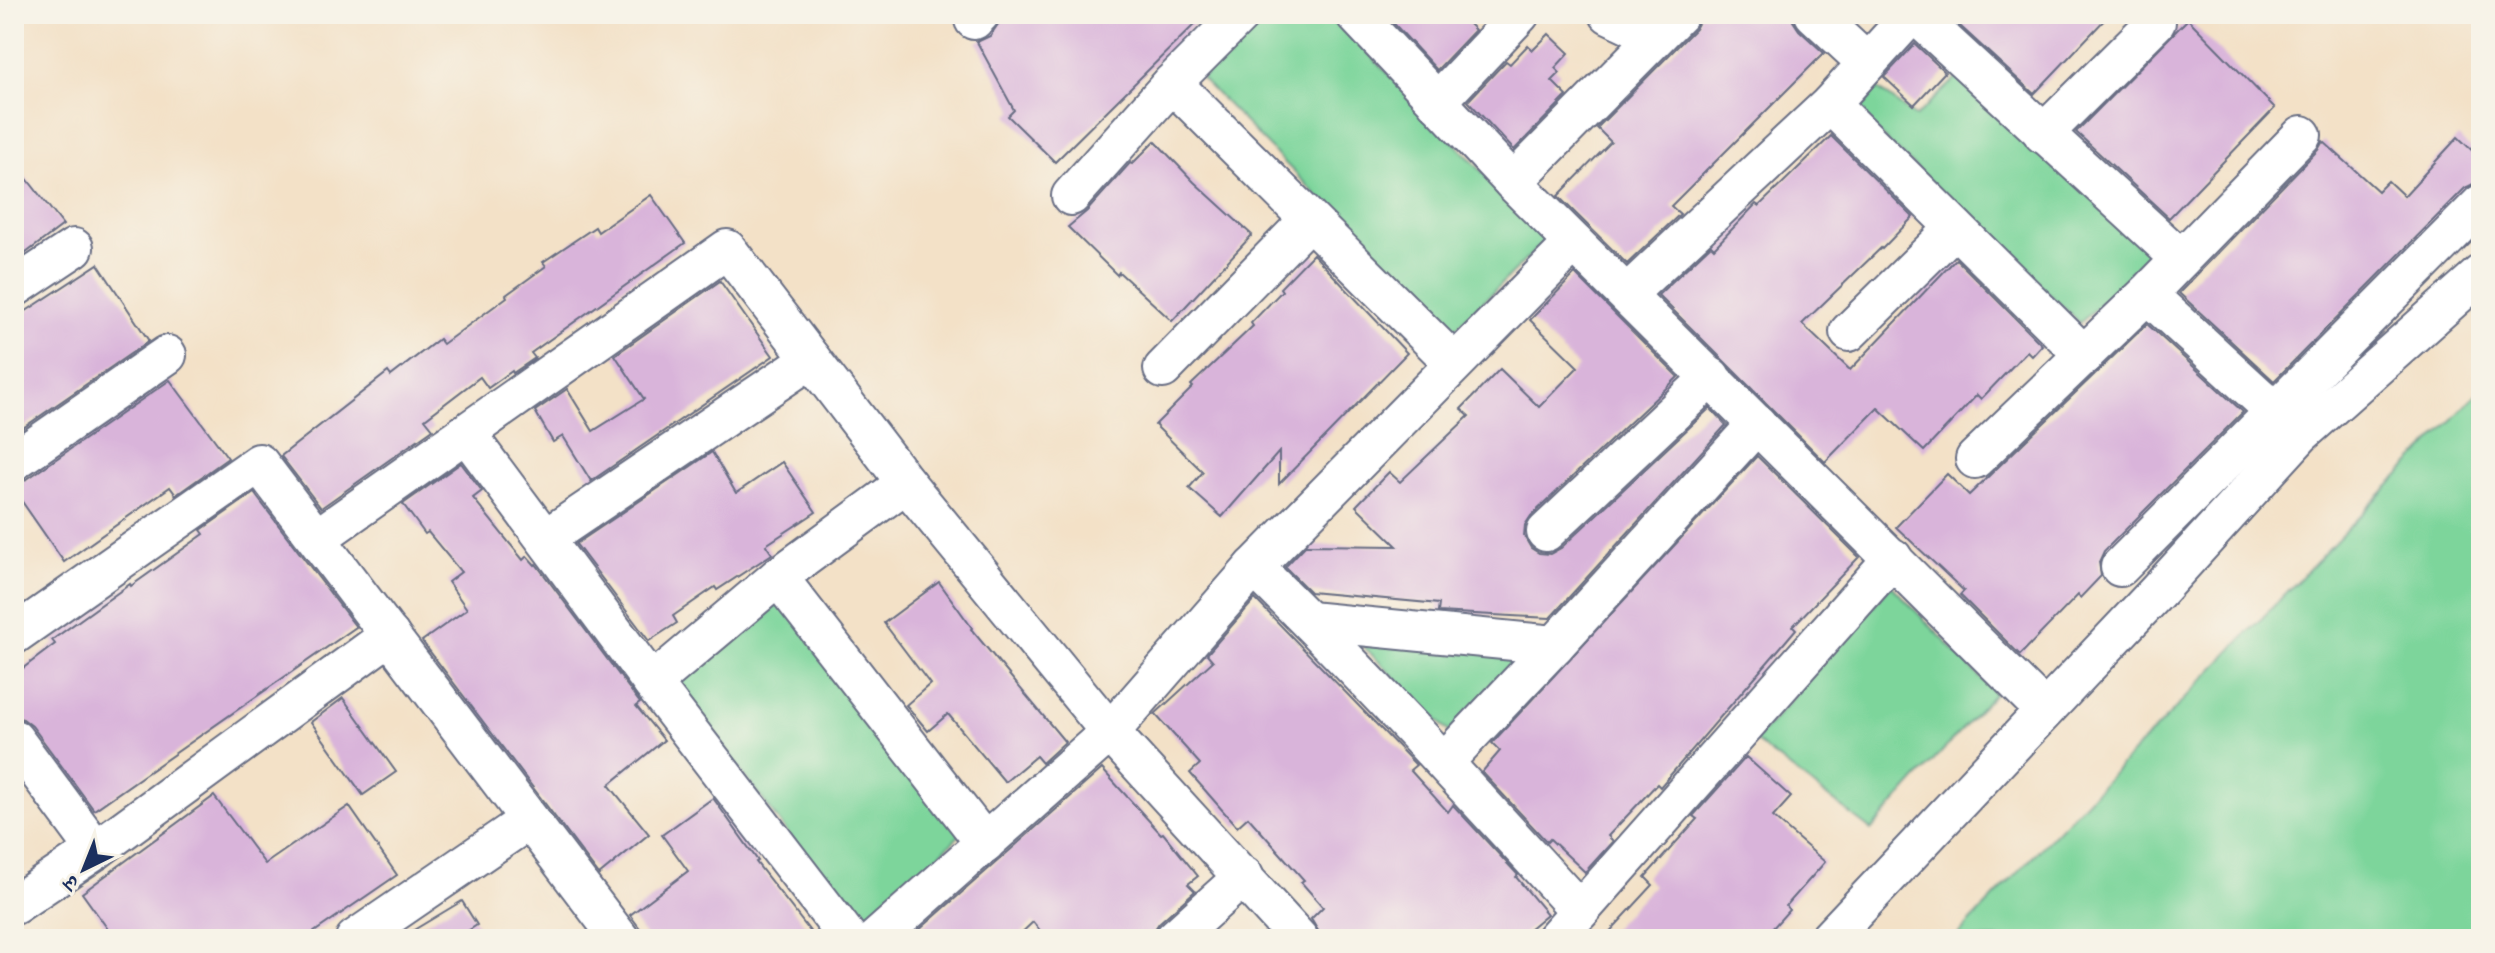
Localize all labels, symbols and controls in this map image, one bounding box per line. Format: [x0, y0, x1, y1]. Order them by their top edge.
north arrow [44, 829, 124, 909]
text: उ [55, 868, 86, 899]

